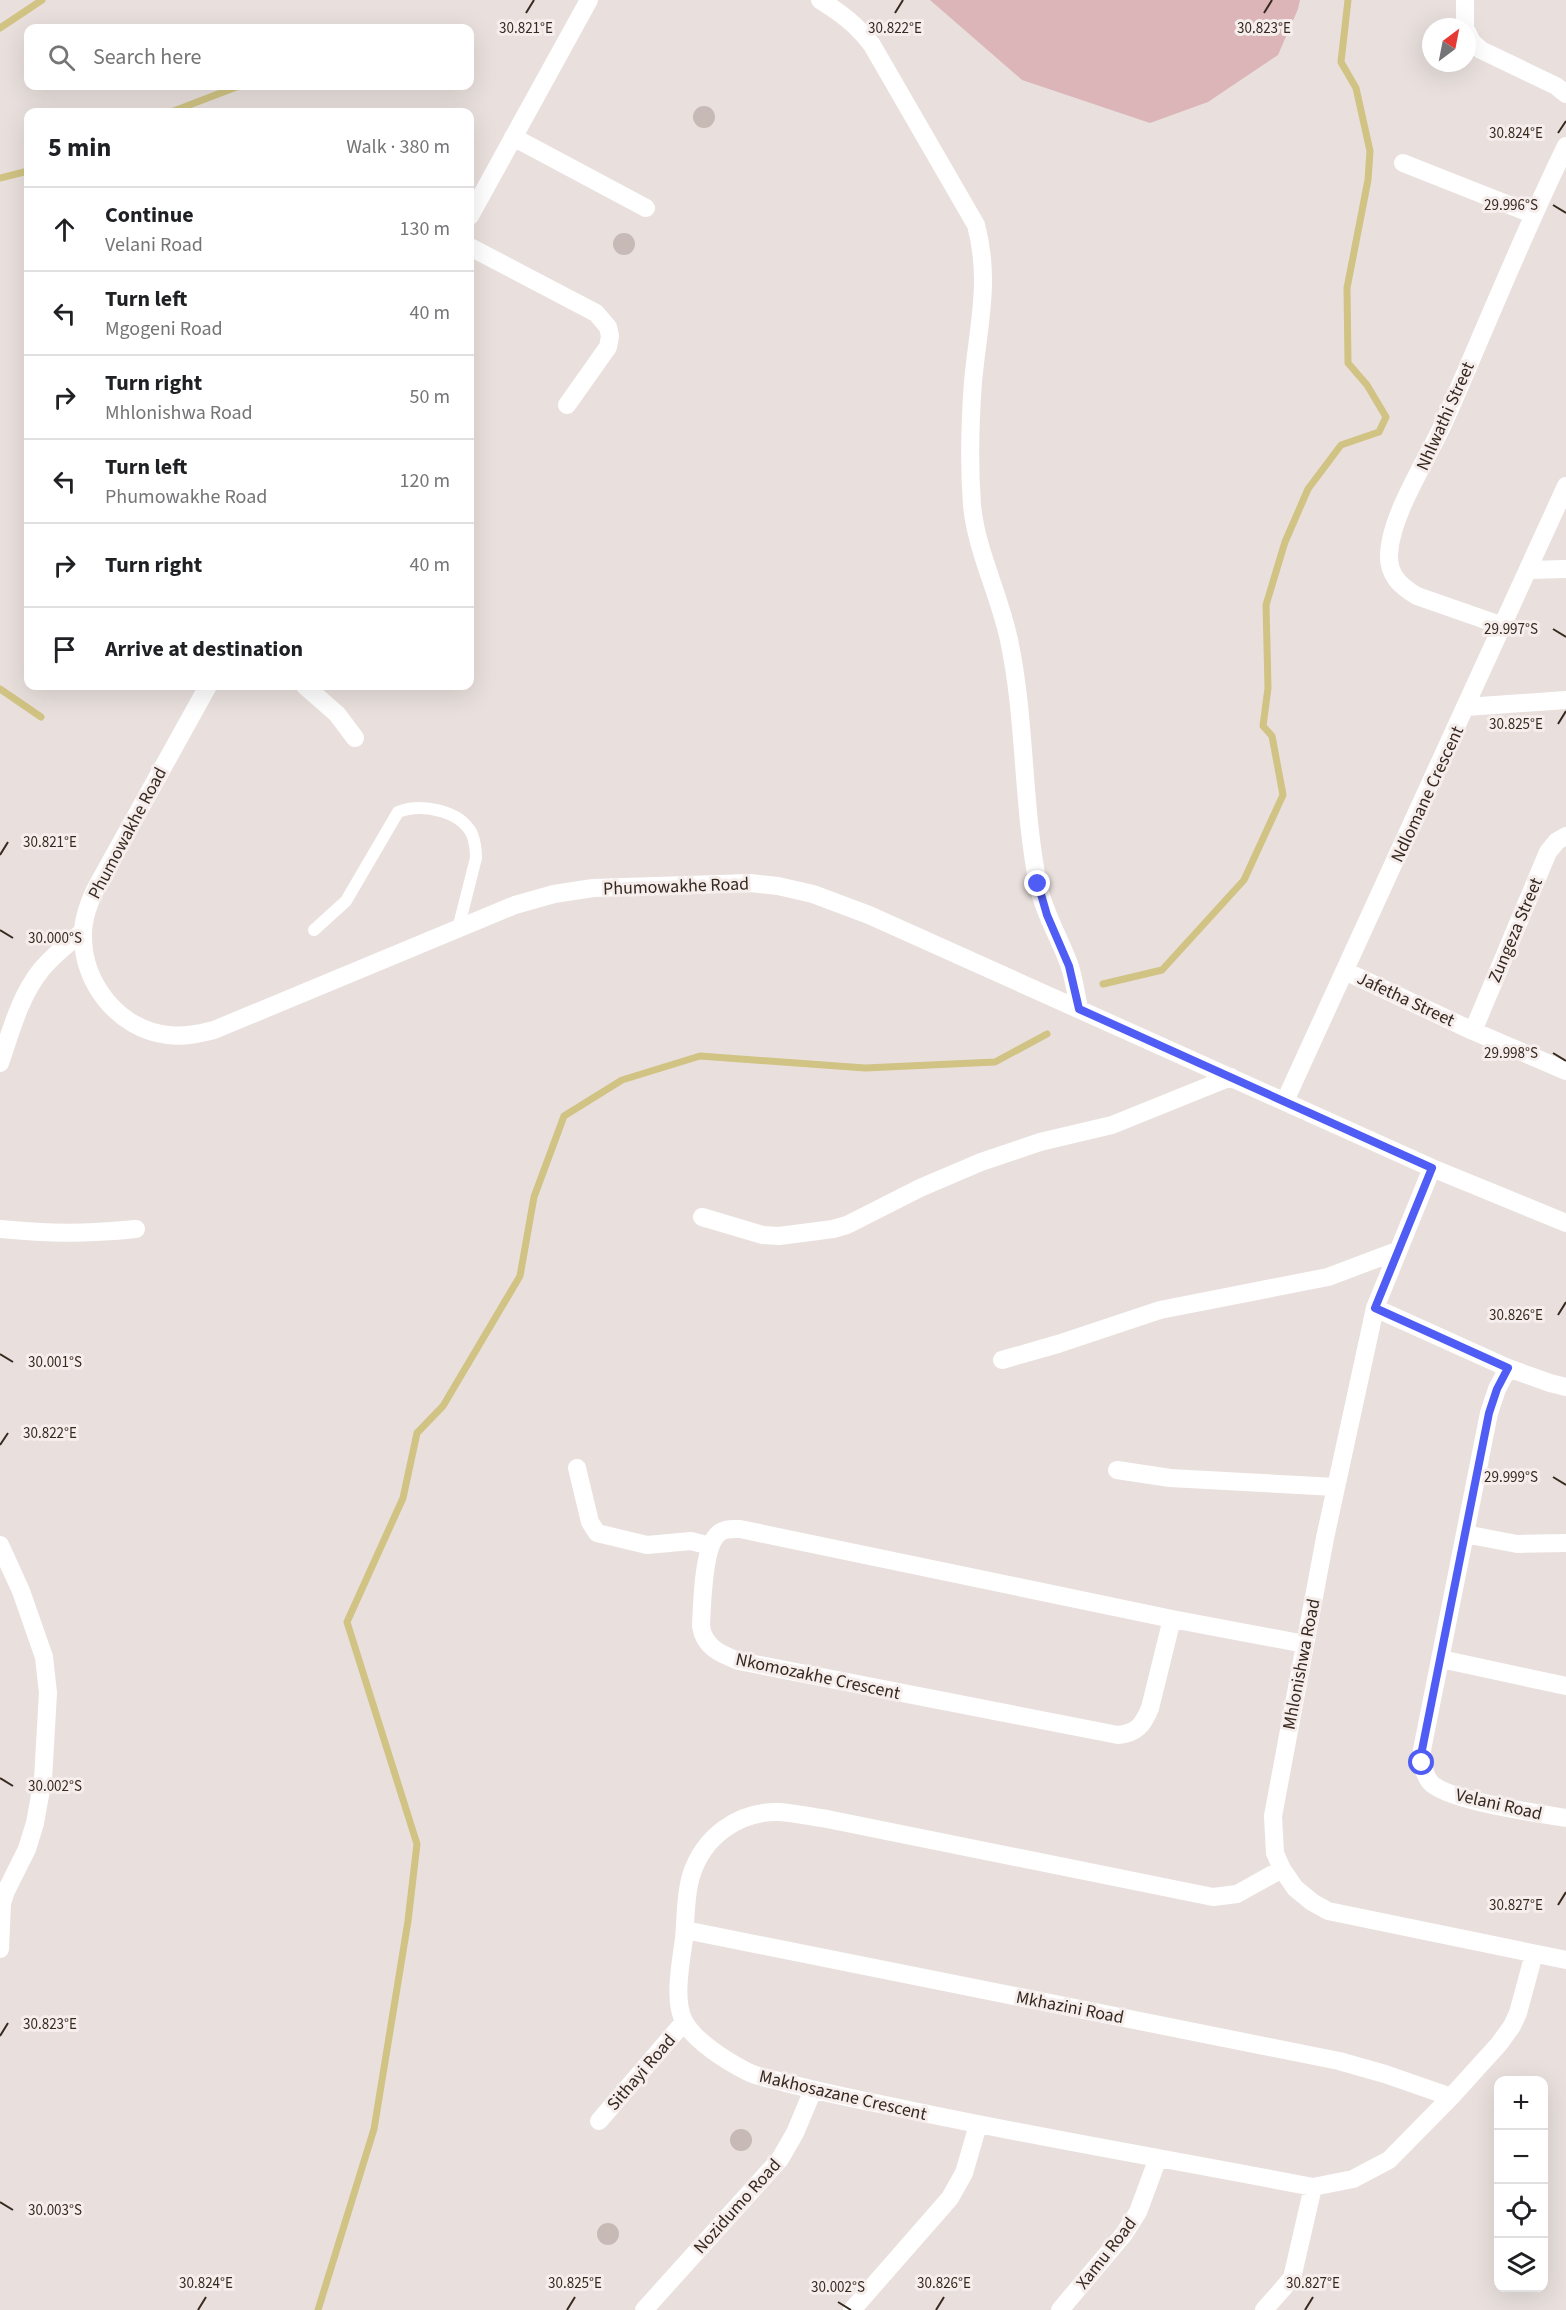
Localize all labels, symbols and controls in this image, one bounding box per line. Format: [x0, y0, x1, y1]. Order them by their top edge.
text: 30.821°E [499, 18, 553, 39]
text: 30.822°E [868, 18, 922, 39]
text: 30.823°E [1237, 18, 1291, 39]
north arrow [1422, 18, 1476, 72]
search box [24, 24, 474, 90]
icon: search [45, 41, 78, 74]
text: Search here [93, 41, 201, 73]
text: 30.824°E [1489, 123, 1543, 144]
text: 5 min [48, 129, 111, 166]
text: Walk · 380 m [346, 133, 450, 161]
text: 29.996°S [1484, 195, 1538, 216]
text: Continue [105, 199, 194, 231]
icon: ahead [48, 213, 81, 246]
text: 130 m [400, 215, 450, 243]
text: Velani Road [105, 231, 203, 259]
text: Turn left [105, 283, 187, 315]
icon: left [48, 297, 81, 330]
text: 40 m [410, 299, 450, 327]
text: Mgogeni Road [105, 315, 223, 343]
street label: Nhlwathi Street [1410, 358, 1481, 475]
text: Turn right [105, 367, 202, 399]
icon: right [48, 381, 81, 414]
text: 50 m [410, 383, 450, 411]
text: Mhlonishwa Road [105, 399, 253, 427]
text: Turn left [105, 451, 187, 483]
icon: left [48, 465, 81, 498]
text: 120 m [400, 467, 450, 495]
text: Phumowakhe Road [105, 483, 267, 511]
icon: right [48, 549, 81, 582]
text: Turn right [105, 549, 202, 581]
text: 40 m [410, 551, 450, 579]
text: 29.997°S [1484, 619, 1538, 640]
icon: arrive [48, 633, 81, 666]
text: Arrive at destination [105, 633, 303, 665]
text: 30.825°E [1489, 714, 1543, 735]
street label: Ndlomane Crescent [1385, 722, 1470, 866]
street label: Phumowakhe Road [82, 763, 173, 904]
text: 30.821°E [23, 832, 77, 853]
route end [1024, 870, 1050, 896]
street label: Phumowakhe Road [603, 871, 749, 902]
street label: Zungeza Street [1482, 874, 1549, 986]
text: 30.000°S [28, 928, 82, 949]
street label: Jafetha Street [1353, 966, 1459, 1033]
text: 29.998°S [1484, 1043, 1538, 1064]
text: 30.826°E [1489, 1305, 1543, 1326]
text: 30.001°S [28, 1352, 82, 1373]
text: 30.822°E [23, 1423, 77, 1444]
text: 29.999°S [1484, 1467, 1538, 1488]
street label: Mhlonishwa Road [1277, 1596, 1326, 1732]
street label: Nkomozakhe Crescent [733, 1647, 902, 1706]
route start [1408, 1749, 1434, 1775]
text: 30.002°S [28, 1776, 82, 1797]
street label: Velani Road [1453, 1782, 1545, 1827]
text: 30.827°E [1489, 1895, 1543, 1916]
street label: Mkhazini Road [1014, 1985, 1126, 2030]
text: 30.823°E [23, 2014, 77, 2035]
street label: Sithayi Road [601, 2029, 682, 2116]
street label: Makhosazane Crescent [757, 2064, 929, 2127]
map controls [1494, 2076, 1548, 2292]
button: + [1494, 2076, 1548, 2130]
button: − [1494, 2130, 1548, 2184]
street label: Nozidumo Road [688, 2153, 787, 2259]
button: locate [1494, 2184, 1548, 2238]
text: 30.003°S [28, 2200, 82, 2221]
street label: Xamu Road [1070, 2212, 1142, 2295]
button: layers [1494, 2238, 1548, 2292]
text: 30.824°E [179, 2273, 233, 2294]
text: 30.825°E [548, 2273, 602, 2294]
text: 30.826°E [917, 2273, 971, 2294]
text: 30.827°E [1286, 2273, 1340, 2294]
text: 30.002°S [811, 2277, 865, 2298]

